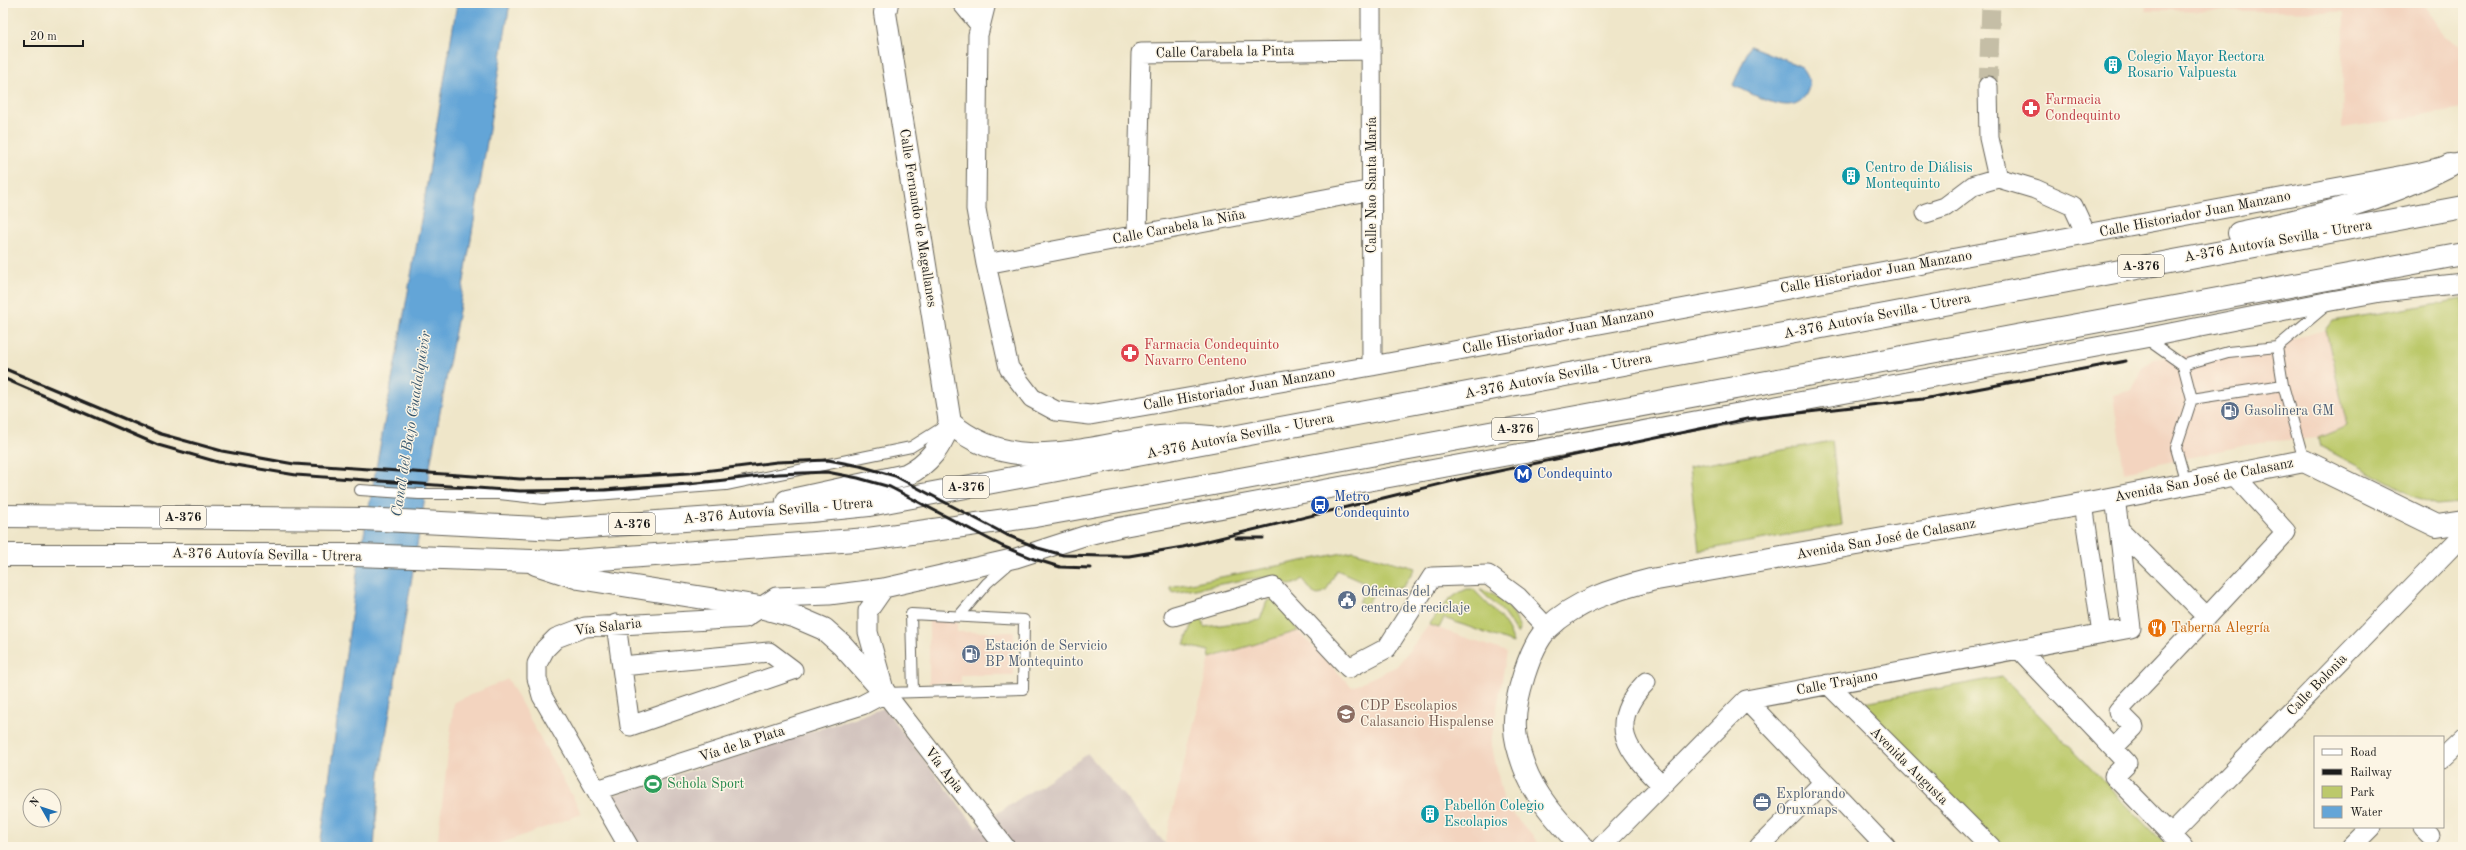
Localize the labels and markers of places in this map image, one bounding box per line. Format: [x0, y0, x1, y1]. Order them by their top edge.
place label: Colegio Mayor Rectora Rosario Valpuesta [2127, 50, 2265, 80]
building icon: Colegio Mayor Rectora Rosario Valpuesta [2102, 54, 2124, 76]
place label: Farmacia Condequinto [2045, 93, 2120, 123]
pharmacy icon: Farmacia Condequinto [2020, 97, 2042, 119]
place label: Centro de Diálisis Montequinto [1865, 161, 1973, 191]
building icon: Centro de Diálisis Montequinto [1840, 165, 1862, 187]
place label: Farmacia Condequinto Navarro Centeno [1144, 338, 1279, 368]
pharmacy icon: Farmacia Condequinto Navarro Centeno [1119, 342, 1141, 364]
fuel station icon: Gasolinera GM [2219, 400, 2241, 422]
place label: Gasolinera GM [2244, 404, 2334, 418]
metro station icon: Condequinto [1512, 463, 1534, 485]
place label: Condequinto [1537, 467, 1612, 481]
place label: Metro Condequinto [1334, 490, 1409, 520]
bus stop icon: Metro Condequinto [1309, 494, 1331, 516]
place label: Oficinas del centro de reciclaje [1361, 585, 1470, 615]
public building icon: Oficinas del centro de reciclaje [1336, 589, 1358, 611]
restaurant icon: Taberna Alegría [2146, 617, 2168, 639]
place label: Taberna Alegría [2171, 621, 2270, 635]
place label: Estación de Servicio BP Montequinto [985, 639, 1107, 669]
fuel station icon: Estación de Servicio BP Montequinto [960, 643, 982, 665]
place label: CDP Escolapios Calasancio Hispalense [1360, 699, 1494, 729]
school or university icon: CDP Escolapios Calasancio Hispalense [1335, 703, 1357, 725]
sports icon: Schola Sport [642, 773, 664, 795]
place label: Schola Sport [667, 777, 745, 791]
place label: Explorando Oruxmaps [1776, 787, 1845, 817]
office icon: Explorando Oruxmaps [1751, 791, 1773, 813]
place label: Pabellón Colegio Escolapios [1444, 799, 1544, 829]
building icon: Pabellón Colegio Escolapios [1419, 803, 1441, 825]

